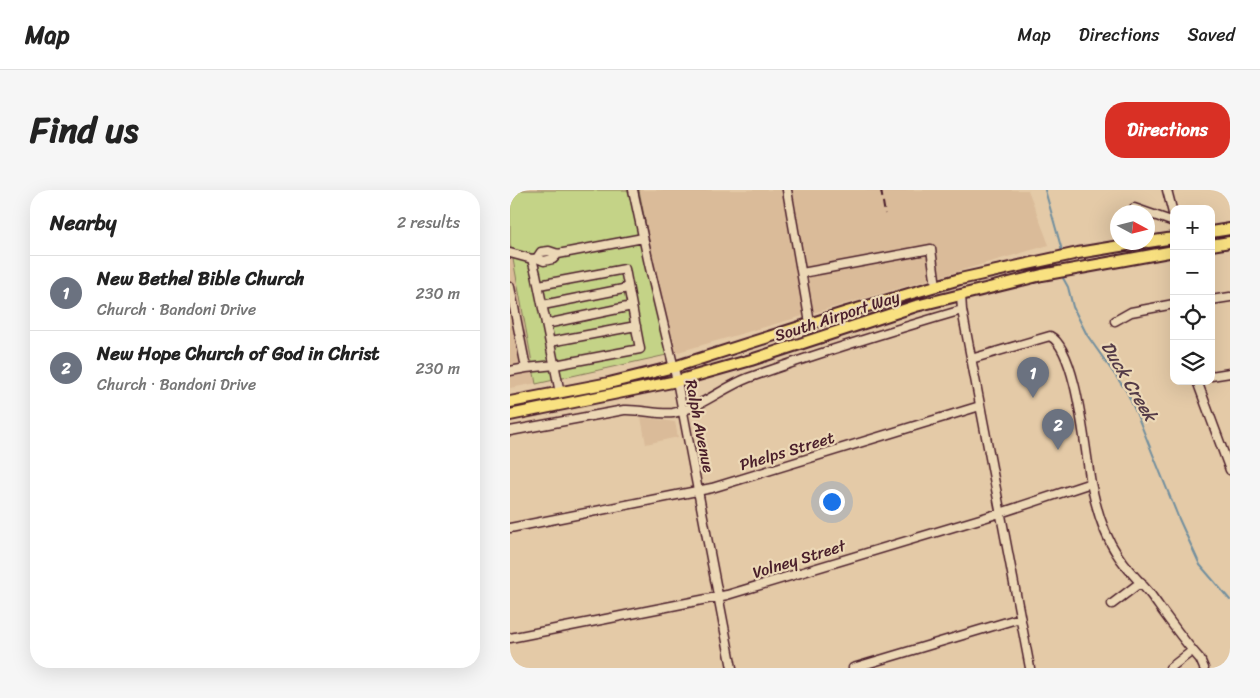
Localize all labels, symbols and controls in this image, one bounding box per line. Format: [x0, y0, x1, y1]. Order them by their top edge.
text: Map [25, 14, 69, 56]
text: Map [1018, 19, 1051, 51]
text: Directions [1079, 19, 1160, 51]
text: Saved [1188, 19, 1235, 51]
text: Find us [30, 99, 138, 161]
button: Directions [1105, 102, 1230, 158]
text: Nearby [50, 204, 116, 242]
north arrow [1110, 205, 1155, 250]
map controls [1170, 205, 1215, 385]
button: + [1170, 205, 1215, 250]
text: 2 results [397, 208, 460, 237]
button: − [1170, 250, 1215, 295]
text: New Bethel Bible Church [97, 262, 304, 295]
text: 1 [63, 279, 69, 308]
text: 230 m [415, 279, 460, 308]
street label: South Airport Way [771, 282, 904, 350]
text: Church · Bandoni Drive [97, 295, 256, 324]
button: locate [1170, 295, 1215, 340]
water label: Duck Creek [1092, 334, 1167, 430]
text: New Hope Church of God in Christ [97, 337, 380, 370]
button: layers [1170, 340, 1215, 385]
text: 2 [61, 354, 71, 383]
text: 230 m [415, 354, 460, 383]
pin: 1 [1017, 357, 1049, 398]
text: Church · Bandoni Drive [97, 370, 256, 399]
street label: Ralph Avenue [677, 377, 723, 475]
pin: 2 [1042, 409, 1074, 450]
street label: Phelps Street [736, 423, 838, 479]
your location [819, 489, 845, 515]
street label: Volney Street [749, 531, 850, 587]

